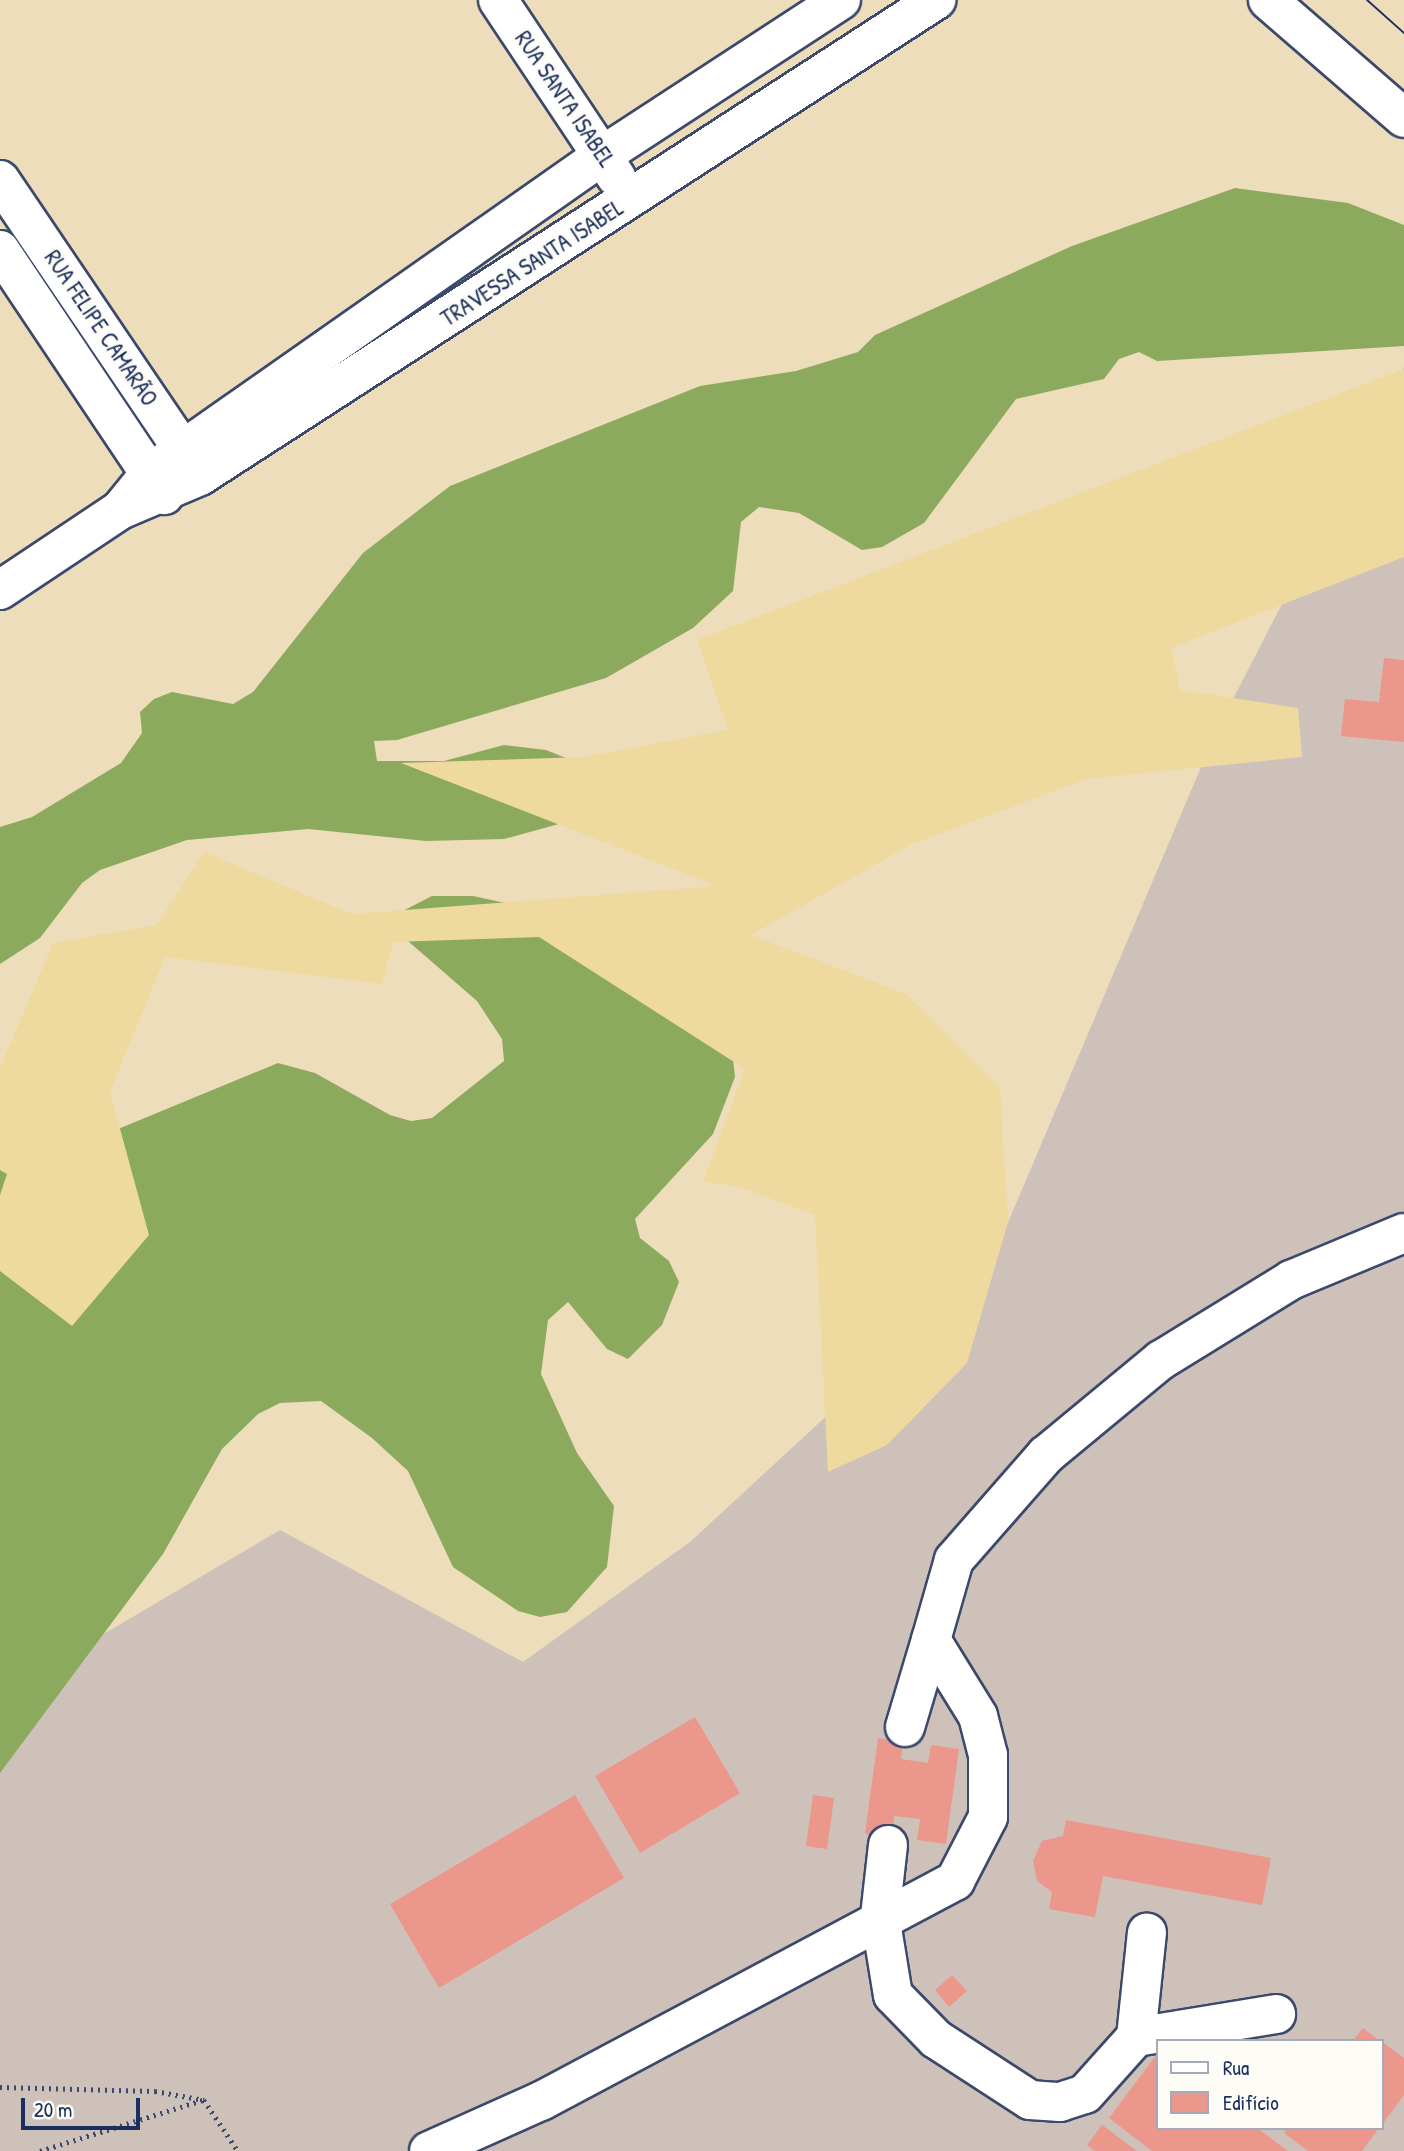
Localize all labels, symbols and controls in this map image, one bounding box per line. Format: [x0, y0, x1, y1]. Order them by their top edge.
street label: RUA SANTA ISABEL [509, 26, 621, 172]
street label: TRAVESSA SANTA ISABEL [436, 194, 628, 332]
street label: RUA FELIPE CAMARÃO [39, 245, 163, 411]
legend [1156, 2039, 1383, 2130]
text: Rua [1223, 2053, 1249, 2082]
scale bar [24, 2084, 144, 2128]
text: Edifício [1223, 2088, 1279, 2117]
text: 20 m [34, 2095, 72, 2124]

